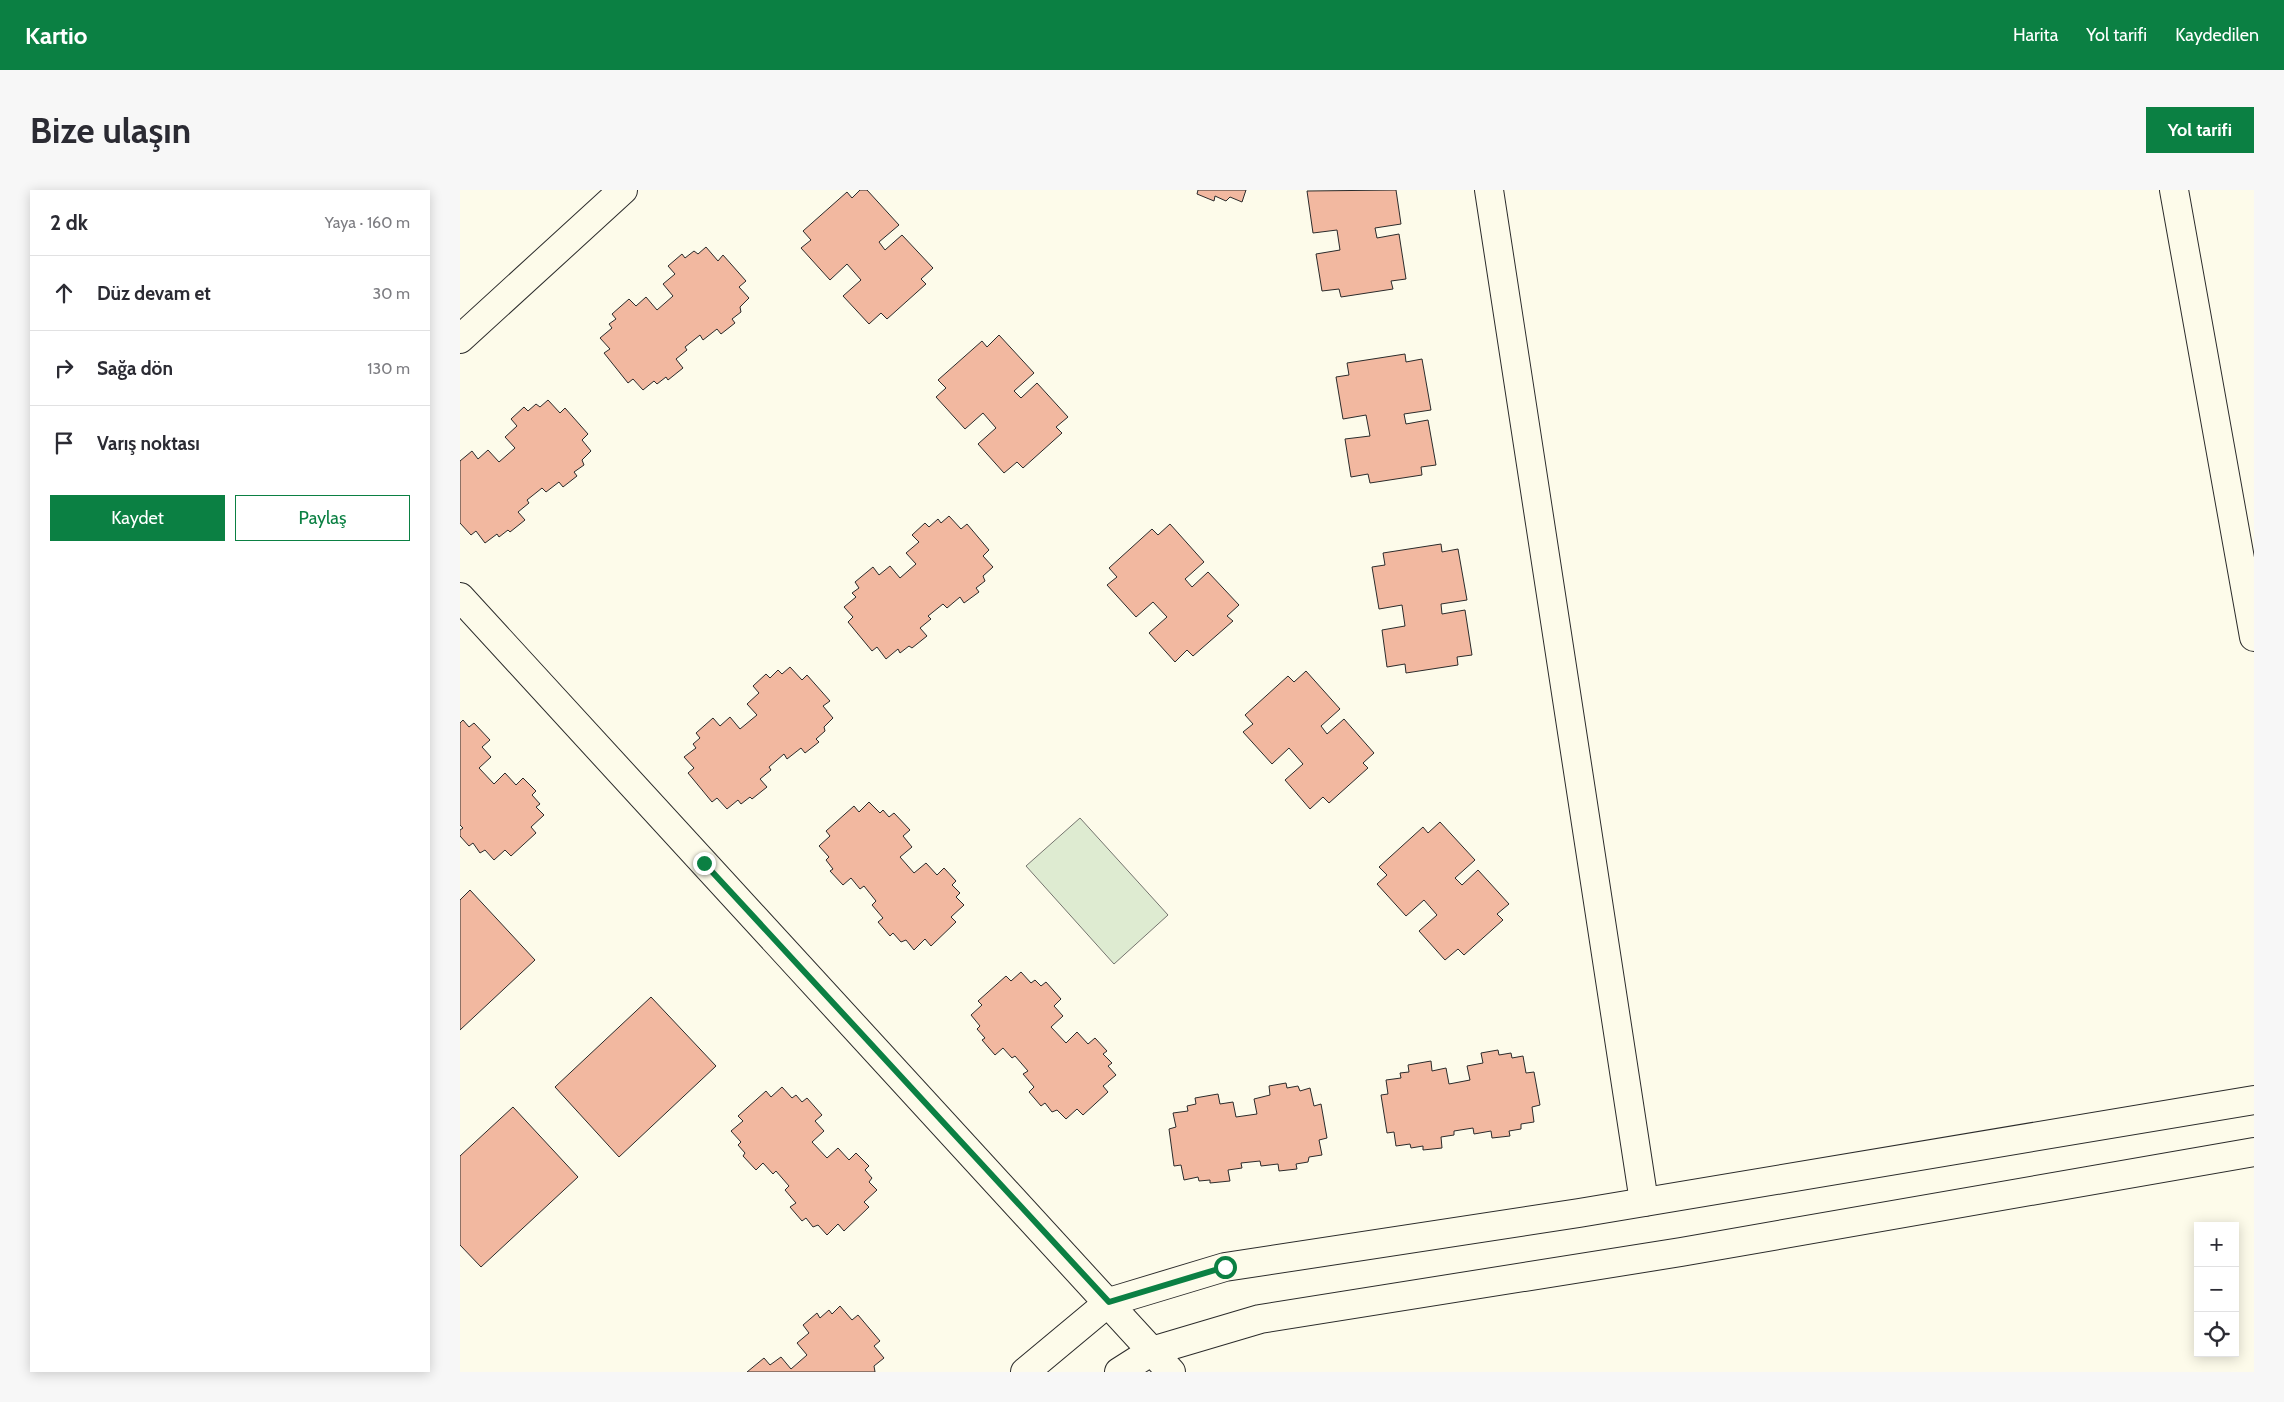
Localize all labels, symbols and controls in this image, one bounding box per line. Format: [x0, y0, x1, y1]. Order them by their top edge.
text: Kartio [25, 21, 88, 50]
text: Harita [2013, 24, 2058, 46]
text: Yol tarifi [2086, 24, 2147, 46]
text: Kaydedilen [2175, 24, 2259, 46]
button: Yol tarifi [2146, 107, 2254, 153]
text: Bize ulaşın [30, 109, 191, 152]
text: 2 dk [50, 210, 88, 235]
text: Yaya · 160 m [325, 213, 410, 232]
icon: ahead [50, 279, 78, 307]
text: Düz devam et [97, 282, 211, 305]
text: 30 m [373, 284, 410, 303]
icon: right [50, 354, 78, 382]
text: Sağa dön [97, 357, 173, 380]
text: 130 m [367, 359, 410, 378]
icon: arrive [50, 429, 78, 457]
text: Varış noktası [97, 432, 200, 455]
button: Kaydet [50, 495, 225, 541]
button: Paylaş [235, 495, 410, 541]
route end [693, 852, 716, 875]
map controls [2194, 1222, 2239, 1357]
button: + [2194, 1222, 2239, 1267]
route start [1214, 1256, 1237, 1279]
button: − [2194, 1267, 2239, 1312]
button: locate [2194, 1312, 2239, 1357]

